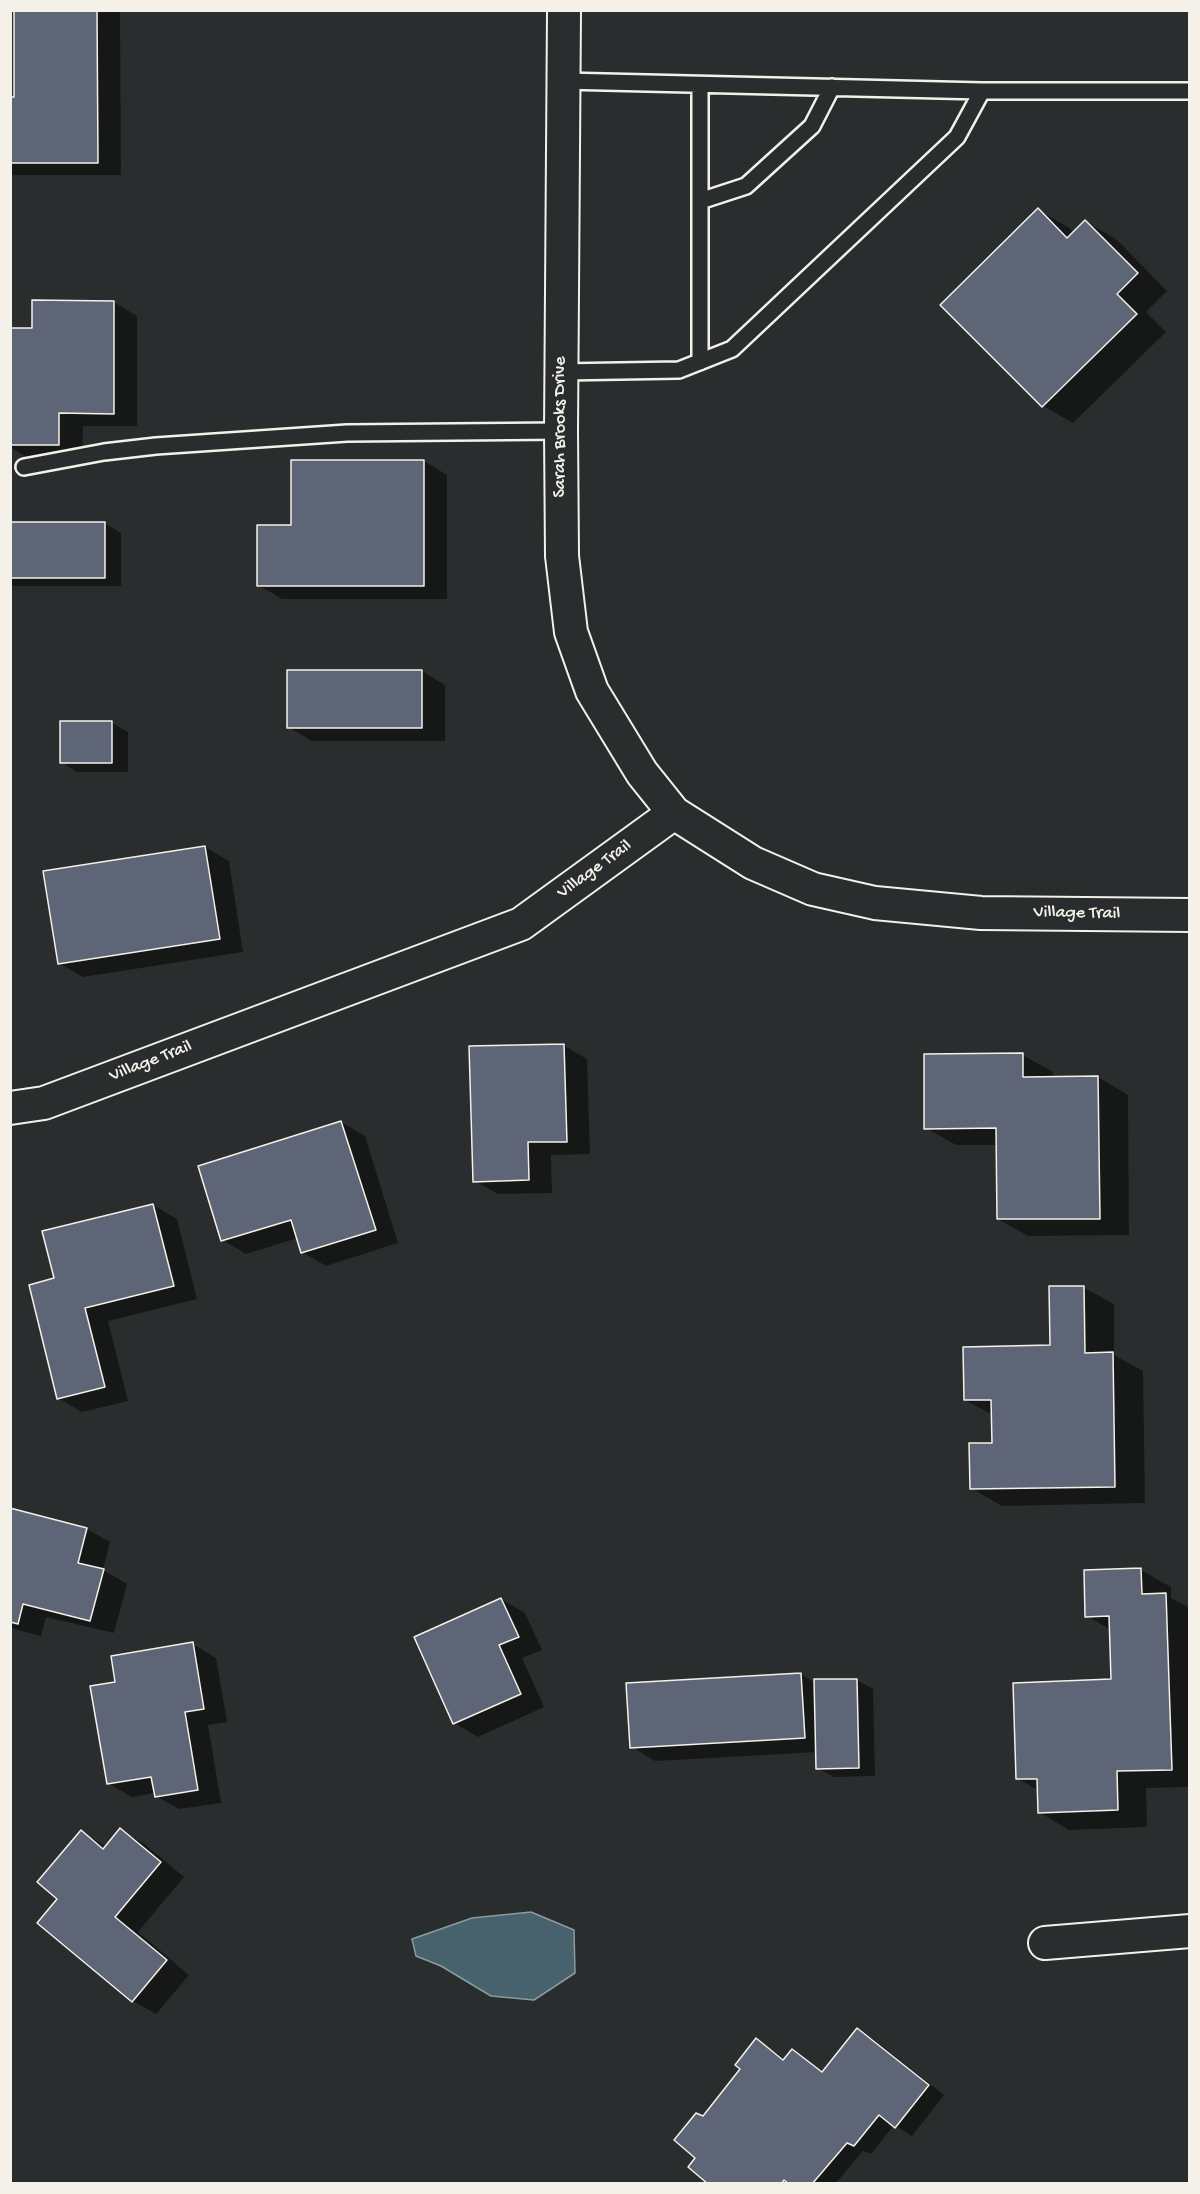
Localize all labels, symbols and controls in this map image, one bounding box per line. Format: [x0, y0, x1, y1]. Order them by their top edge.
street label: Sarah Brooks Drive [550, 356, 572, 498]
street label: Village Trail [554, 836, 636, 904]
street label: Village Trail [1033, 902, 1121, 926]
street label: Village Trail [107, 1036, 195, 1088]

